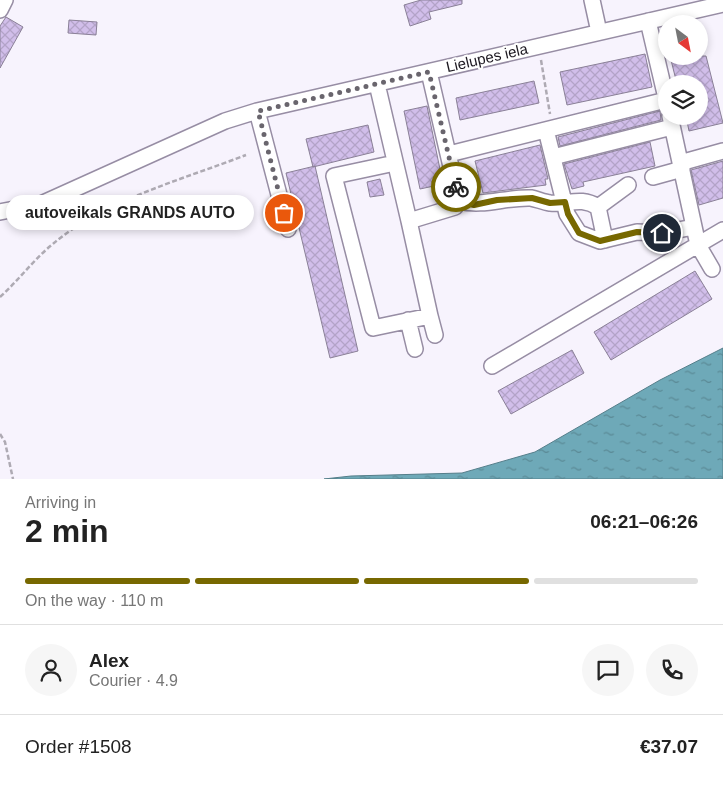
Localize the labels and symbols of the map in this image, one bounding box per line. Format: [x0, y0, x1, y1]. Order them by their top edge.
north arrow [658, 15, 708, 65]
street label: Lielupes iela [444, 40, 530, 75]
courier [431, 162, 481, 212]
pin [263, 192, 305, 234]
callout: autoveikals GRANDS AUTO [6, 196, 254, 230]
pin [641, 212, 683, 254]

